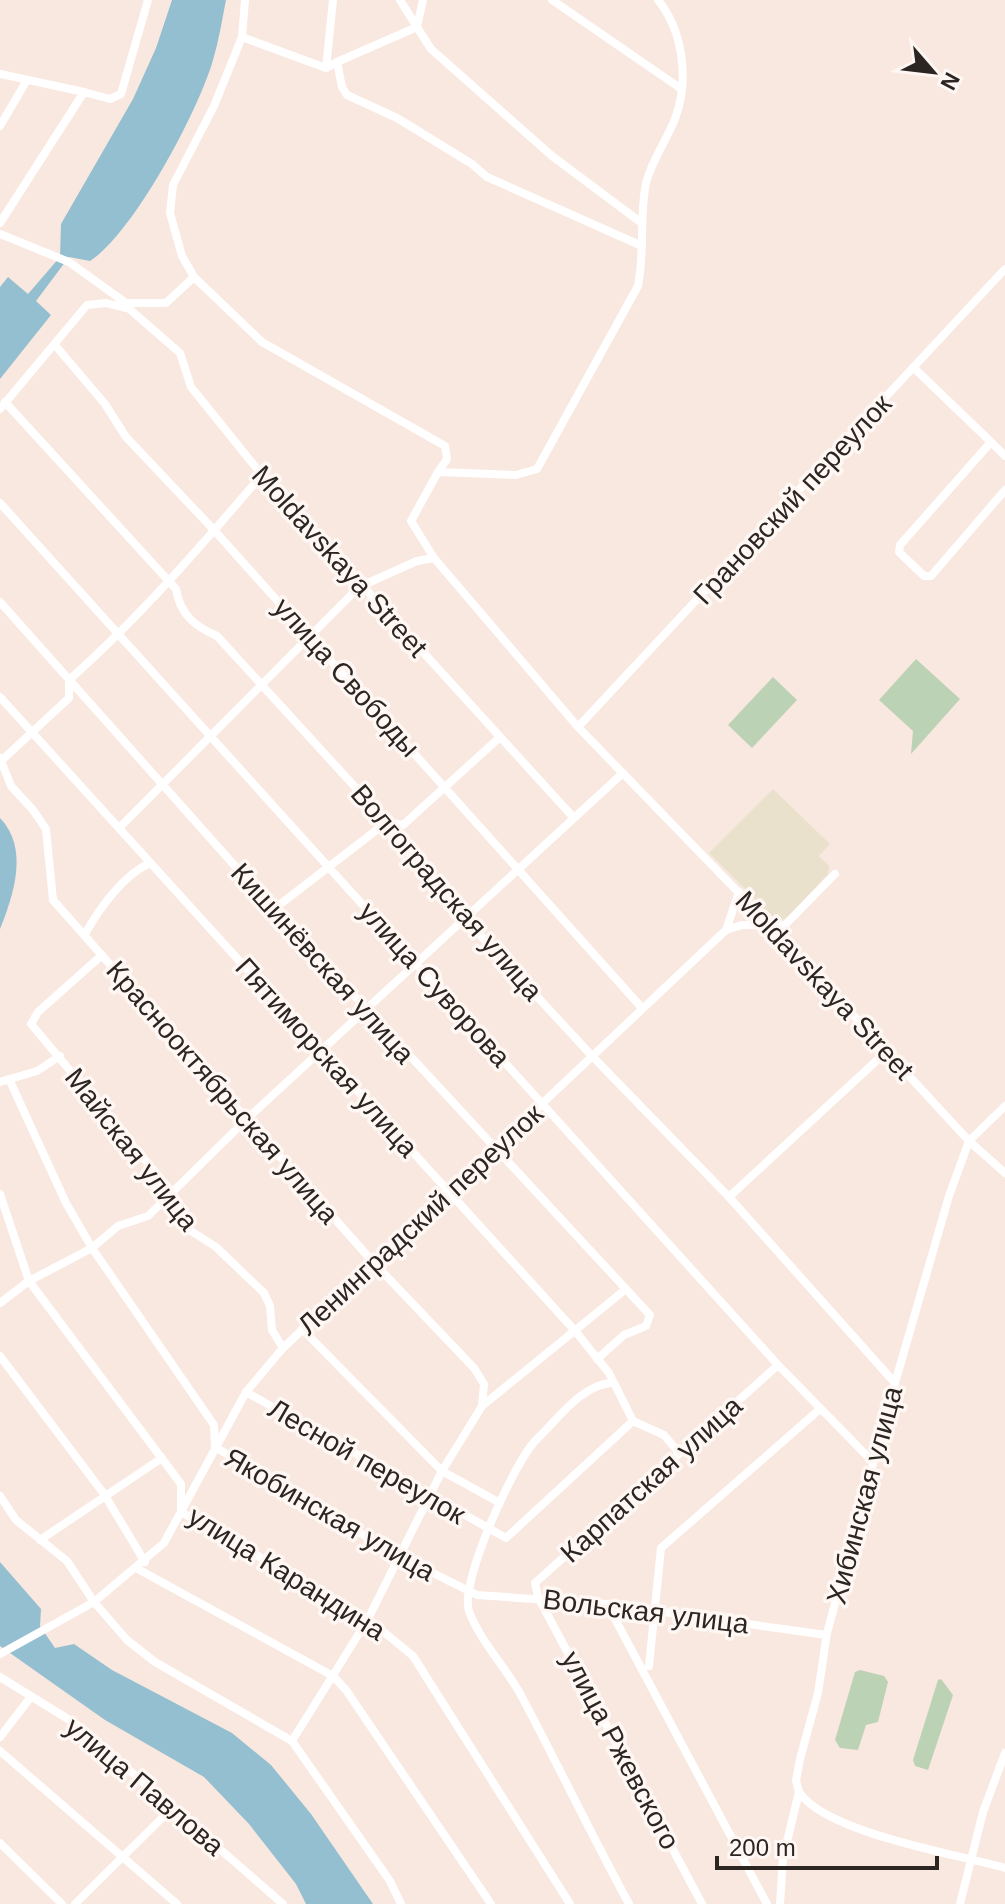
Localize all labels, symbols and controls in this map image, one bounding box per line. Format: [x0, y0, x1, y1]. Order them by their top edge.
north arrow [893, 32, 973, 112]
text: N [935, 68, 965, 94]
street label: Грановский переулок [687, 388, 898, 611]
street label: Moldavskaya Street [246, 460, 434, 663]
street label: улица Свободы [267, 592, 426, 763]
street label: Волгоградская улица [345, 778, 549, 1007]
street label: Кишинёвская улица [225, 857, 421, 1070]
street label: Moldavskaya Street [729, 885, 920, 1086]
street label: улица Суворова [353, 896, 517, 1073]
street label: Пятиморская улица [229, 952, 424, 1163]
street label: Краснооктябрьская улица [100, 955, 345, 1230]
street label: Майская улица [59, 1062, 205, 1237]
street label: Ленинградский переулок [292, 1097, 550, 1341]
street label: Хибинская улица [821, 1383, 909, 1607]
street label: Карпатская улица [555, 1390, 748, 1569]
street label: Лесной переулок [263, 1393, 471, 1531]
street label: Якобинская улица [219, 1442, 441, 1588]
street label: улица Карандина [183, 1500, 391, 1647]
street label: Вольская улица [541, 1584, 751, 1640]
street label: улица Ржевского [555, 1646, 686, 1854]
street label: улица Павлова [59, 1711, 230, 1862]
scale bar [717, 1820, 937, 1870]
text: 200 m [729, 1834, 796, 1861]

